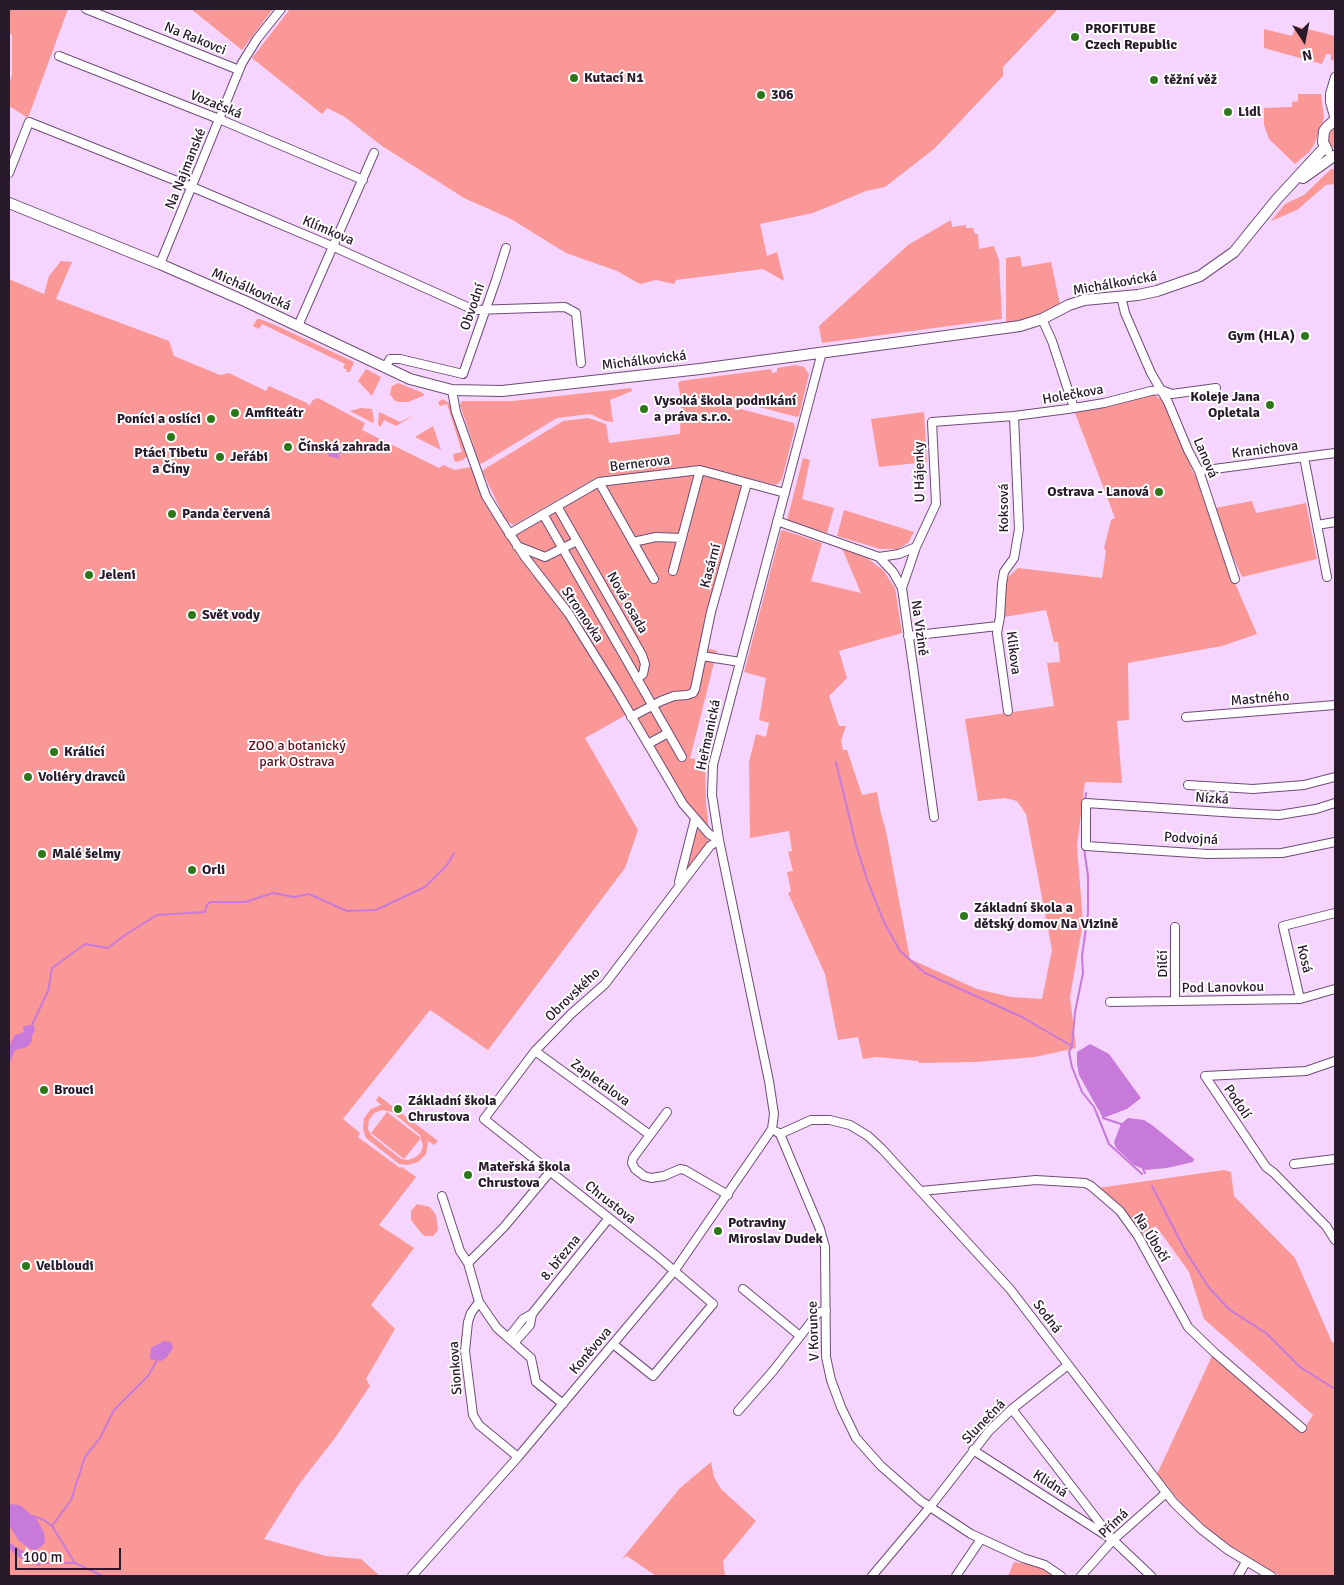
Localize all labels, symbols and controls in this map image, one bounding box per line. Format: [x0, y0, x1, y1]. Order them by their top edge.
north arrow [1279, 15, 1329, 65]
street label: Na Rakovci [161, 19, 229, 59]
place label: PROFITUBE Czech Republic [1085, 21, 1177, 54]
marker: PROFITUBE Czech Republic [1069, 31, 1081, 43]
text: N [1301, 46, 1313, 64]
place label: Kutací N1 [584, 70, 644, 86]
marker: Kutací N1 [568, 72, 580, 84]
place label: těžní věž [1164, 72, 1217, 88]
marker: těžní věž [1148, 74, 1160, 86]
street label: Vozačská [188, 87, 244, 123]
place label: 306 [771, 87, 794, 103]
marker: 306 [755, 89, 767, 101]
place label: Lidl [1238, 104, 1261, 120]
marker: Lidl [1222, 106, 1234, 118]
street label: Na Najmanské [162, 126, 210, 212]
street label: Klímkova [300, 213, 356, 249]
street label: Michálkovická [209, 265, 293, 315]
street label: Michálkovická [1072, 268, 1158, 300]
street label: Obvodní [457, 281, 489, 333]
place label: Gym (HLA) [1228, 328, 1295, 344]
marker: Gym (HLA) [1299, 330, 1311, 342]
street label: Michálkovická [601, 347, 687, 375]
street label: Holečkova [1041, 381, 1105, 409]
place label: Koleje Jana Opletala [1190, 389, 1260, 422]
place label: Vysoká škola podnikání a práva s.r.o. [654, 393, 796, 426]
marker: Koleje Jana Opletala [1264, 399, 1276, 411]
marker: Vysoká škola podnikání a práva s.r.o. [638, 403, 650, 415]
place label: Amfiteátr [245, 405, 304, 421]
marker: Amfiteátr [229, 407, 241, 419]
place label: Poníci a oslíci [117, 411, 201, 427]
marker: Poníci a oslíci [205, 413, 217, 425]
marker: Ptáci Tibetu a Číny [165, 431, 177, 443]
street label: Lanová [1189, 435, 1221, 481]
street label: Kranichova [1231, 438, 1299, 462]
place label: Čínská zahrada [298, 439, 390, 455]
marker: Čínská zahrada [282, 441, 294, 453]
street label: U Hájenky [911, 441, 929, 503]
place label: Ptáci Tibetu a Číny [134, 445, 208, 478]
place label: Jeřábi [230, 449, 268, 465]
marker: Jeřábi [214, 451, 226, 463]
street label: Bernerova [609, 452, 671, 476]
street label: Koksová [996, 483, 1012, 533]
place label: Ostrava - Lanová [1047, 484, 1149, 500]
marker: Ostrava - Lanová [1153, 486, 1165, 498]
place label: Panda červená [182, 506, 271, 522]
marker: Panda červená [166, 508, 178, 520]
street label: Kasární [697, 542, 725, 590]
place label: Jeleni [99, 567, 136, 583]
marker: Jeleni [83, 569, 95, 581]
street label: Nová osada [603, 569, 651, 637]
street label: Stromovka [557, 584, 607, 646]
street label: Na Vizině [907, 599, 931, 657]
place label: Svět vody [202, 607, 260, 623]
marker: Svět vody [186, 609, 198, 621]
street label: Klikova [1002, 630, 1024, 676]
street label: Mastného [1230, 688, 1290, 710]
street label: Heřmanická [693, 698, 725, 772]
park label: ZOO a botanický park Ostrava [248, 738, 346, 770]
place label: Králící [64, 744, 105, 760]
marker: Králící [48, 746, 60, 758]
place label: Voliéry dravců [38, 769, 125, 785]
marker: Voliéry dravců [22, 771, 34, 783]
street label: Nízká [1195, 789, 1229, 809]
street label: Podvojná [1163, 829, 1219, 849]
place label: Malé šelmy [52, 846, 121, 862]
marker: Malé šelmy [36, 848, 48, 860]
place label: Orli [202, 862, 225, 878]
marker: Orli [186, 864, 198, 876]
place label: Základní škola a dětský domov Na Vizině [974, 900, 1118, 932]
marker: Základní škola a dětský domov Na Vizině [958, 910, 970, 922]
street label: Kosá [1293, 943, 1315, 975]
street label: Dílčí [1155, 950, 1171, 978]
street label: Obrovského [542, 965, 604, 1025]
street label: Pod Lanovkou [1182, 979, 1264, 997]
street label: Zapletalova [567, 1056, 633, 1110]
place label: Brouci [54, 1082, 94, 1098]
street label: Podolí [1220, 1082, 1254, 1122]
marker: Brouci [38, 1084, 50, 1096]
place label: Základní škola Chrustova [408, 1093, 497, 1126]
marker: Základní škola Chrustova [392, 1103, 404, 1115]
place label: Mateřská škola Chrustova [478, 1159, 570, 1192]
marker: Mateřská škola Chrustova [462, 1169, 474, 1181]
street label: Chrustova [581, 1178, 639, 1228]
street label: Na Úbočí [1130, 1211, 1172, 1265]
place label: Potraviny Miroslav Dudek [728, 1215, 823, 1248]
marker: Potraviny Miroslav Dudek [712, 1225, 724, 1237]
street label: 8. března [537, 1232, 585, 1284]
place label: Velbloudi [36, 1258, 94, 1274]
marker: Velbloudi [20, 1260, 32, 1272]
street label: Sodná [1029, 1297, 1065, 1337]
street label: V Korunce [805, 1300, 823, 1362]
street label: Koněvova [566, 1324, 616, 1378]
street label: Sionkova [446, 1341, 466, 1395]
street label: Slunečná [959, 1396, 1009, 1448]
street label: Klidná [1029, 1467, 1071, 1501]
street label: Přímá [1096, 1506, 1132, 1542]
scale bar [18, 1538, 124, 1570]
text: 100 m [23, 1548, 63, 1566]

